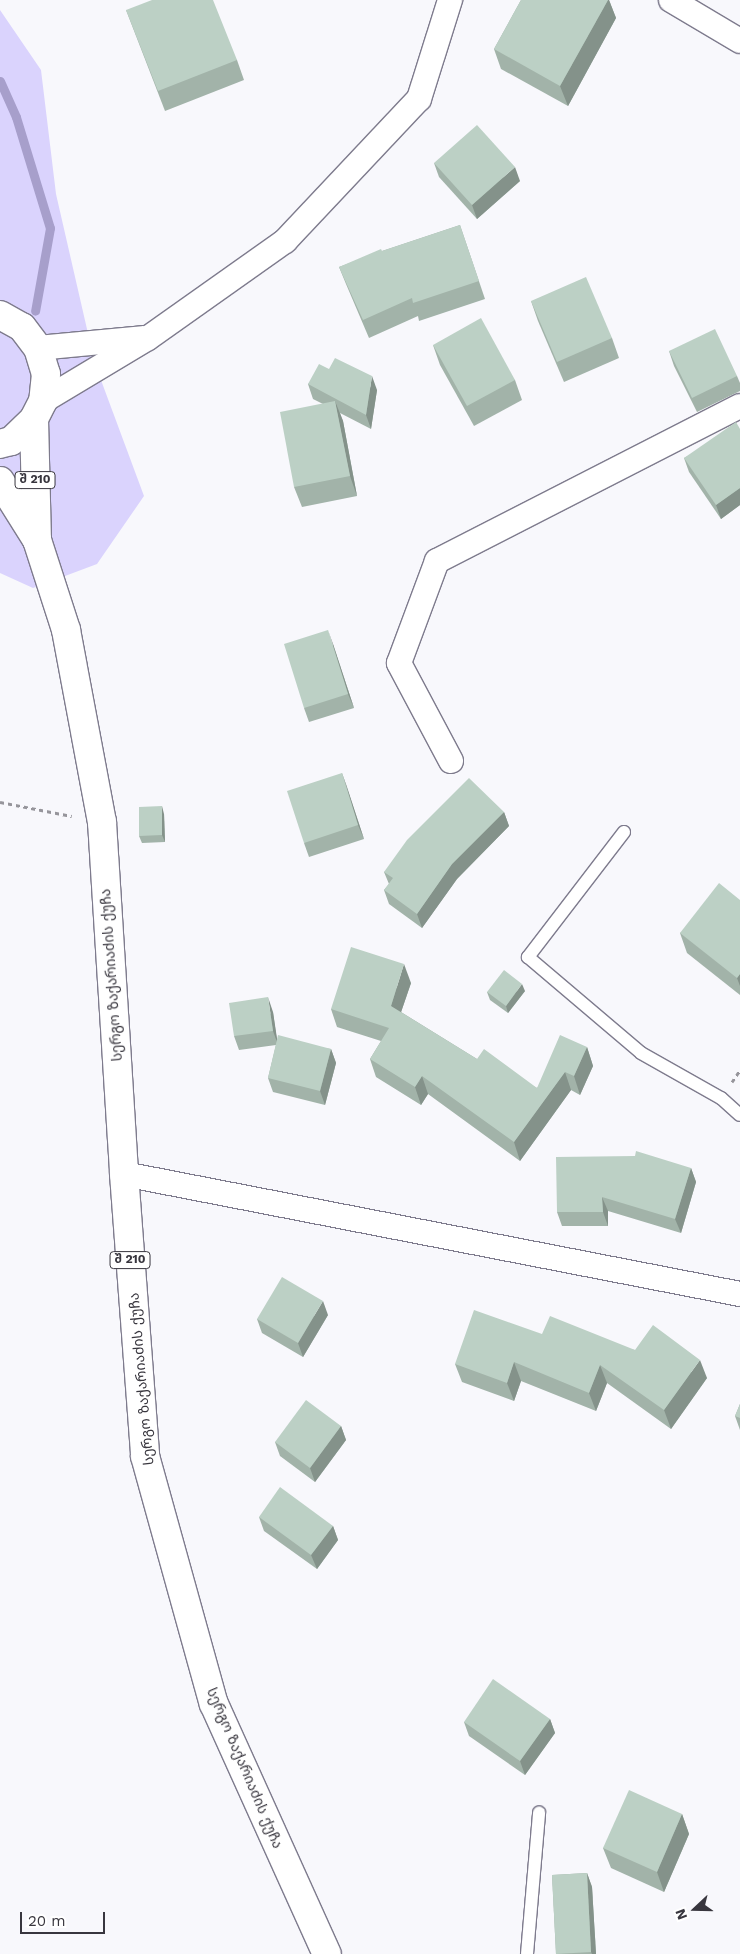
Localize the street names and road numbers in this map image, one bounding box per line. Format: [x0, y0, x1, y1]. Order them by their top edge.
road number: შ 210 [14, 470, 56, 490]
street label: სერგო ზაქარიაძის ქუჩა [97, 888, 125, 1062]
road number: შ 210 [109, 1250, 151, 1270]
street label: სერგო ზაქარიაძის ქუჩა [125, 1292, 157, 1466]
street label: სერგო ზაქარიაძის ქუჩა [203, 1685, 287, 1851]

